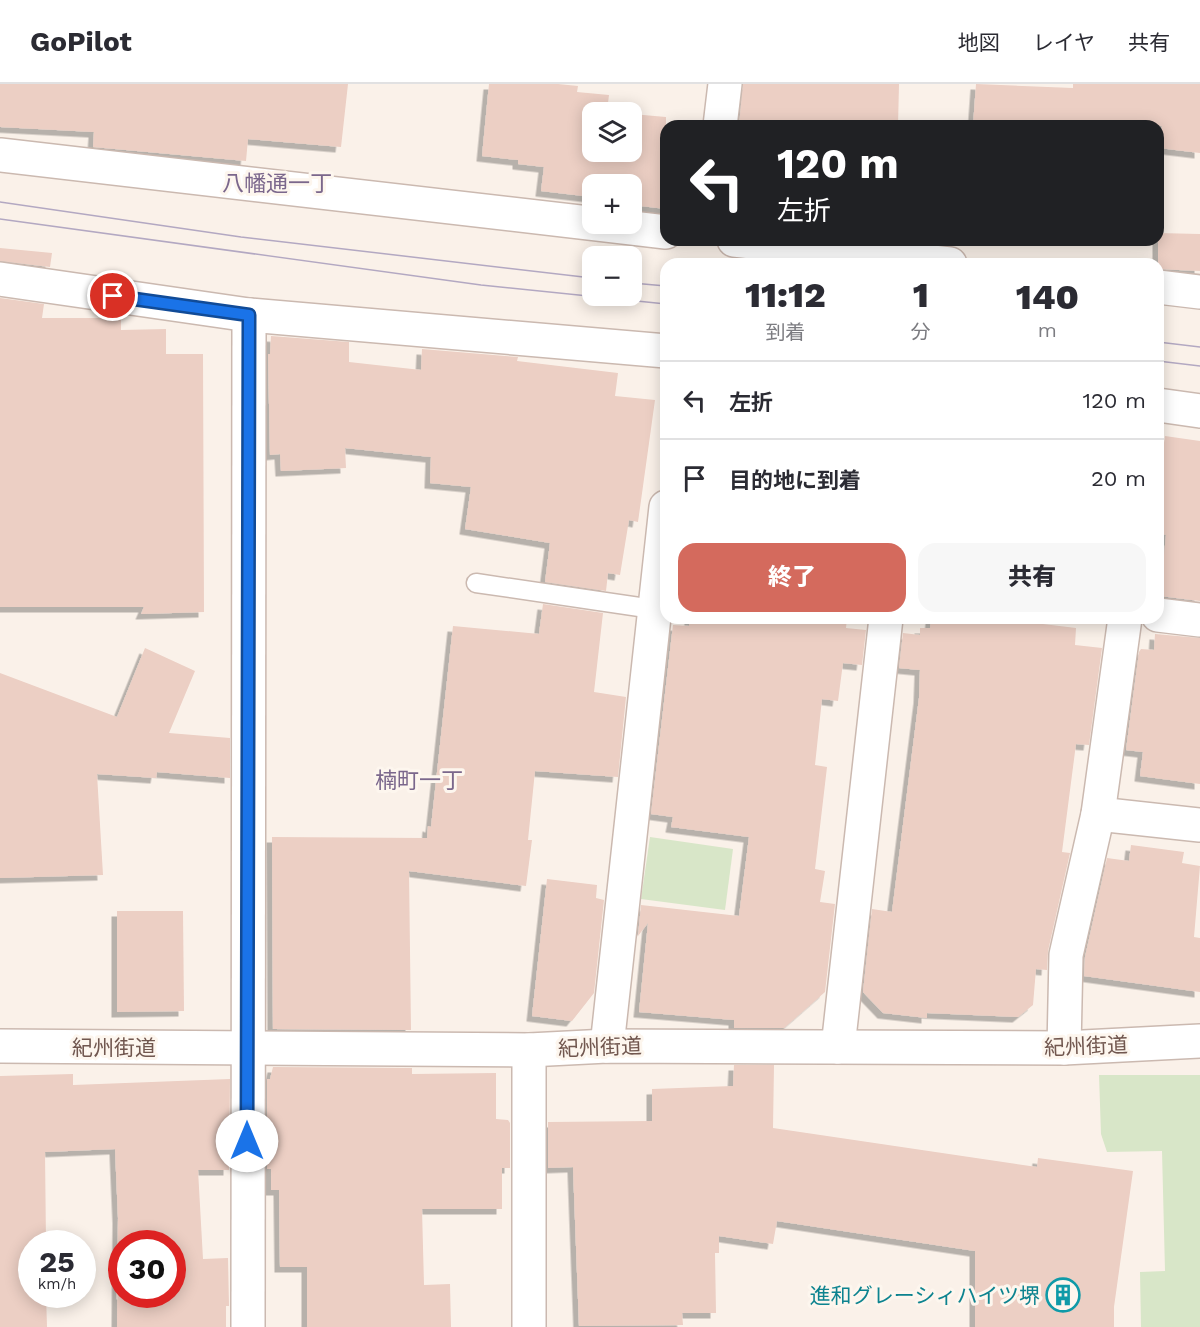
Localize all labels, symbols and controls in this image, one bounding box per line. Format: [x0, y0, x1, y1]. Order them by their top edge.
text: GoPilot [30, 25, 132, 58]
text: 地図 [958, 30, 1000, 55]
text: レイヤ [1033, 30, 1095, 55]
text: 共有 [1128, 30, 1170, 55]
map controls [582, 102, 642, 306]
button: layers [582, 102, 642, 162]
text: 120 m [777, 139, 899, 188]
icon: left [678, 144, 756, 222]
district label: 八幡通一丁 [222, 171, 332, 196]
button: + [582, 174, 642, 234]
text: 左折 [777, 195, 831, 227]
button: − [582, 246, 642, 306]
pin [87, 270, 138, 321]
text: 11:12 [745, 274, 826, 316]
text: 1 [913, 274, 929, 316]
text: 140 [1016, 276, 1079, 318]
icon: arrive [96, 279, 129, 312]
text: m [1038, 318, 1057, 342]
text: 到着 [765, 320, 805, 344]
text: 分 [911, 320, 931, 344]
icon: left [678, 384, 711, 417]
text: 120 m [1082, 388, 1146, 413]
text: 左折 [729, 390, 773, 415]
icon: arrive [678, 462, 711, 495]
text: 20 m [1091, 466, 1146, 491]
text: 目的地に到着 [729, 468, 861, 493]
button: 終了 [678, 543, 906, 612]
button: 共有 [918, 543, 1146, 612]
district label: 楠町一丁 [375, 768, 463, 793]
street label: 紀州街道 [1044, 1032, 1128, 1060]
street label: 紀州街道 [558, 1033, 642, 1061]
street label: 紀州街道 [72, 1035, 156, 1060]
position arrow [215, 1109, 279, 1173]
speed limit sign: 30 [108, 1230, 186, 1308]
text: 25 [39, 1244, 75, 1279]
text: km/h [38, 1275, 76, 1293]
building icon: 進和グレーシィハイツ堺 [1045, 1277, 1081, 1313]
place label: 進和グレーシィハイツ堺 [810, 1283, 1040, 1308]

